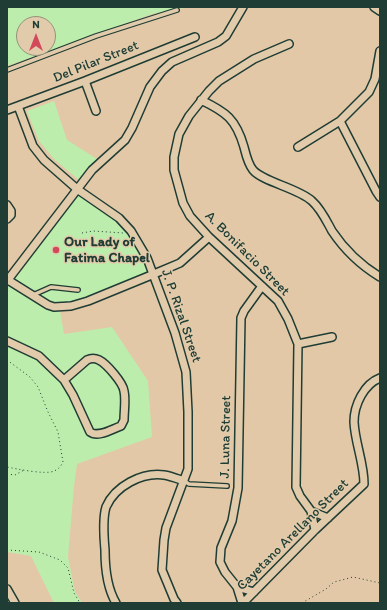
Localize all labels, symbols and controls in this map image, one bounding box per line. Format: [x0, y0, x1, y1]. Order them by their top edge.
north arrow [16, 16, 56, 56]
text: N [32, 18, 40, 31]
street label: Del Pilar Street [51, 37, 141, 87]
street label: A. Bonifacio Street [201, 208, 293, 300]
place label: Our Lady of Fatima Chapel [64, 234, 150, 266]
marker: Our Lady of Fatima Chapel [51, 245, 61, 255]
street label: J. P. Rizal Street [157, 267, 205, 365]
street label: J. Luna Street [217, 395, 235, 479]
street label: Cayetano Arellano Street [234, 476, 352, 594]

